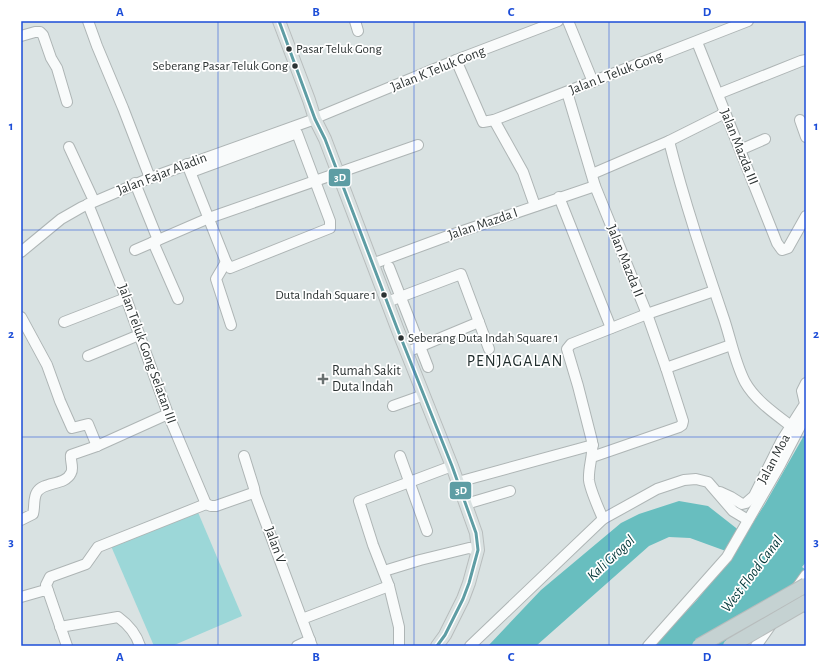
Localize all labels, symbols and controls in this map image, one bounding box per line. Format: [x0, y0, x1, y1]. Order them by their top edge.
text: A [116, 6, 124, 19]
text: B [312, 6, 320, 19]
text: C [508, 6, 515, 19]
text: D [703, 6, 712, 19]
place label: Pasar Teluk Gong [296, 43, 382, 56]
marker: Pasar Teluk Gong [284, 44, 294, 54]
street label: Jalan K Teluk Gong [389, 44, 487, 94]
street label: Jalan L Teluk Gong [567, 49, 665, 97]
place label: Seberang Pasar Teluk Gong [153, 60, 289, 73]
marker: Seberang Pasar Teluk Gong [290, 61, 300, 71]
street label: Jalan Mazda III [718, 107, 760, 187]
text: 1 [9, 120, 13, 133]
text: 1 [814, 120, 818, 133]
street label: Jalan Fajar Aladin [115, 150, 209, 198]
line badge: 3D [328, 168, 351, 187]
text: 3D [334, 172, 346, 183]
street label: Jalan Mazda I [446, 206, 520, 242]
street label: Jalan Mazda II [604, 223, 646, 299]
street label: Jalan Teluk Gong Selatan III [115, 283, 179, 425]
place label: Duta Indah Square 1 [275, 289, 376, 302]
marker: Duta Indah Square 1 [379, 290, 389, 300]
text: 2 [8, 328, 14, 341]
text: 2 [813, 328, 819, 341]
place label: Seberang Duta Indah Square 1 [408, 332, 559, 345]
marker: Seberang Duta Indah Square 1 [396, 333, 406, 343]
district label: PENJAGALAN [467, 353, 563, 369]
place label: Rumah Sakit Duta Indah [332, 364, 401, 394]
marker: Rumah Sakit Duta Indah [317, 373, 329, 385]
street label: Jalan Moa [755, 431, 793, 486]
line badge: 3D [449, 481, 472, 500]
text: 3D [455, 485, 467, 496]
street label: Jalan V [262, 525, 288, 565]
water label: Kali Grogol [584, 532, 638, 584]
water label: West Flood Canal [718, 533, 786, 615]
text: 3 [8, 536, 14, 549]
text: 3 [813, 536, 819, 549]
text: A [116, 651, 124, 664]
text: B [312, 651, 320, 664]
text: C [508, 651, 515, 664]
text: D [703, 651, 712, 664]

